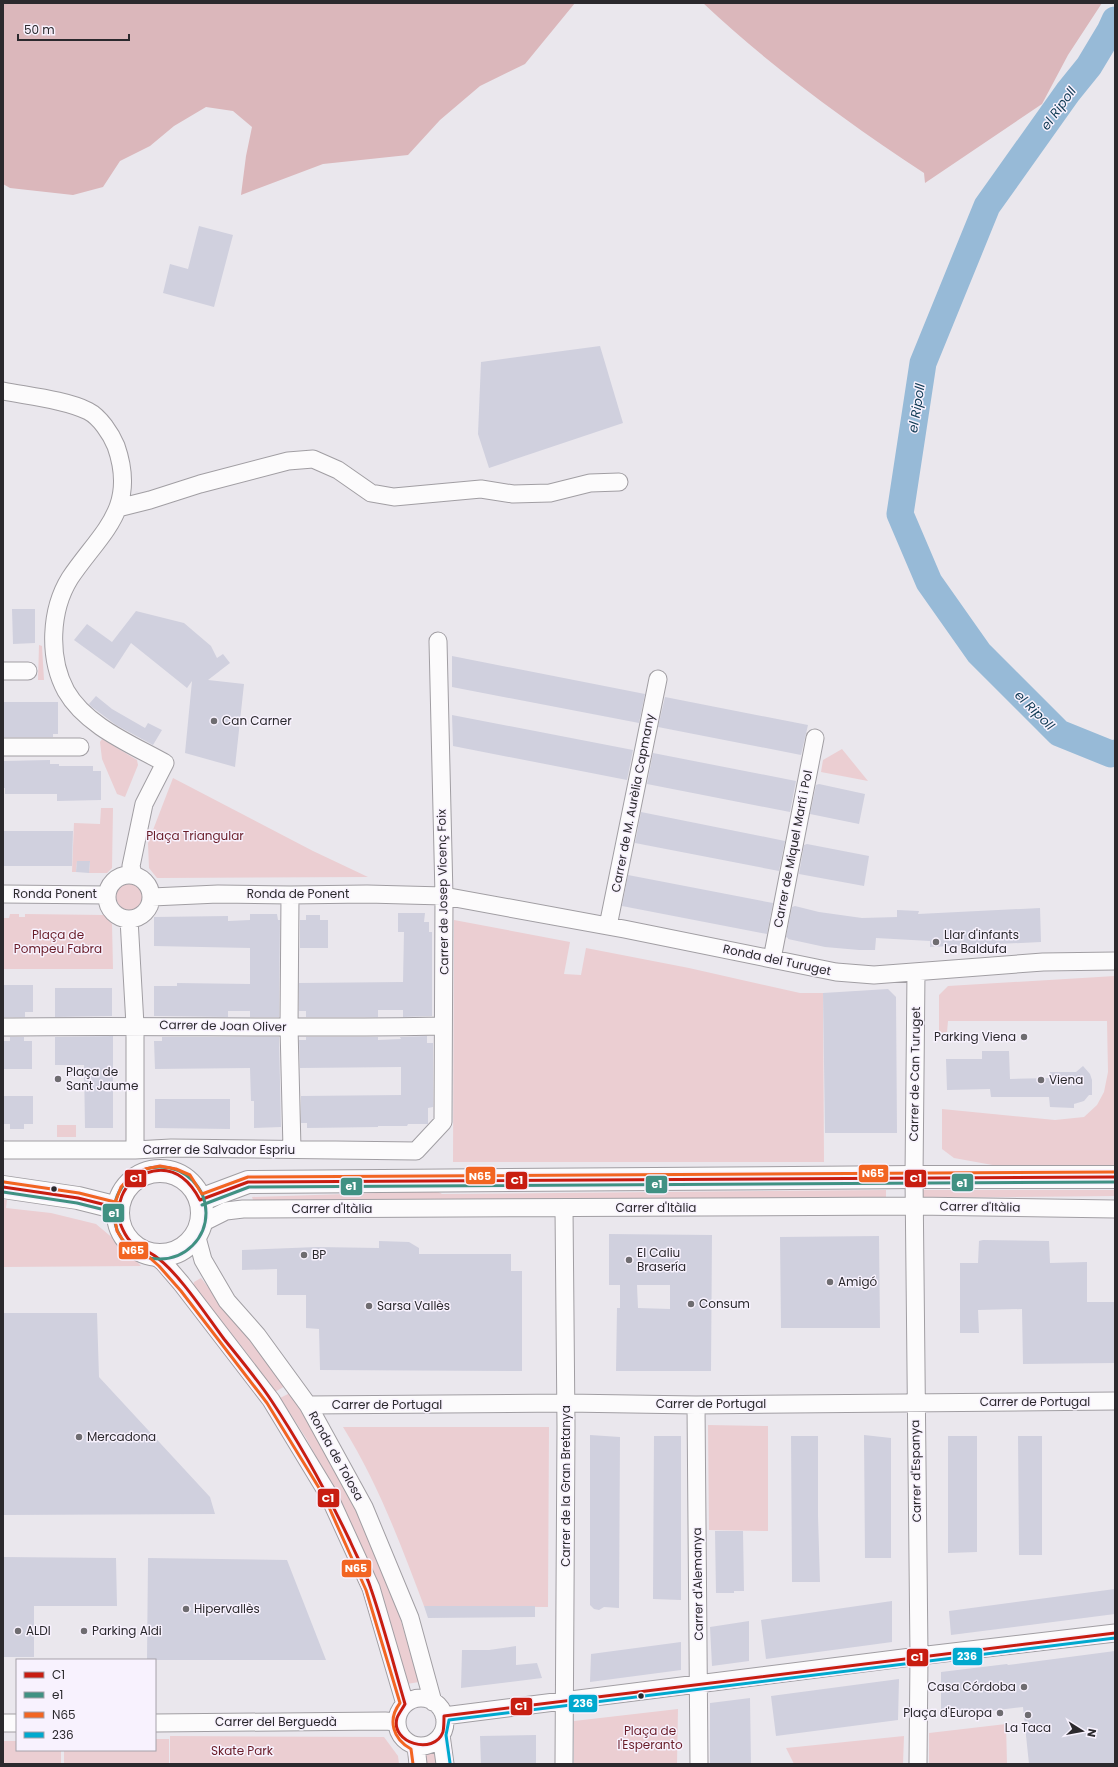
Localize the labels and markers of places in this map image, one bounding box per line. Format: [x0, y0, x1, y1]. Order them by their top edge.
place label: Can Carner [222, 712, 292, 729]
marker: Can Carner [209, 716, 219, 726]
place label: Llar d'infants La Baldufa [944, 926, 1019, 957]
marker: Llar d'infants La Baldufa [931, 937, 941, 947]
place label: Parking Viena [934, 1028, 1016, 1045]
marker: Parking Viena [1019, 1032, 1029, 1042]
place label: Plaça de Sant Jaume [66, 1063, 138, 1094]
place label: Viena [1049, 1071, 1083, 1088]
marker: Plaça de Sant Jaume [53, 1074, 63, 1084]
marker: Viena [1036, 1075, 1046, 1085]
unlabelled marker [49, 1184, 59, 1194]
place label: El Caliu Brasería [637, 1244, 686, 1275]
place label: BP [312, 1246, 326, 1263]
marker: BP [299, 1250, 309, 1260]
marker: El Caliu Brasería [624, 1255, 634, 1265]
place label: Amigó [838, 1273, 878, 1290]
marker: Amigó [825, 1277, 835, 1287]
place label: Consum [699, 1295, 750, 1312]
place label: Sarsa Vallès [377, 1297, 450, 1314]
marker: Consum [686, 1299, 696, 1309]
marker: Sarsa Vallès [364, 1301, 374, 1311]
place label: Mercadona [87, 1428, 156, 1445]
marker: Mercadona [74, 1432, 84, 1442]
place label: Hipervallès [194, 1600, 260, 1617]
marker: Hipervallès [181, 1604, 191, 1614]
place label: ALDI [26, 1622, 51, 1639]
place label: Parking Aldi [92, 1622, 162, 1639]
marker: ALDI [13, 1626, 23, 1636]
marker: Parking Aldi [79, 1626, 89, 1636]
place label: Casa Córdoba [928, 1678, 1016, 1695]
marker: Casa Córdoba [1019, 1682, 1029, 1692]
unlabelled marker [636, 1691, 646, 1701]
place label: Plaça d'Europa [903, 1704, 992, 1721]
marker: Plaça d'Europa [995, 1708, 1005, 1718]
marker: La Taca [1023, 1710, 1033, 1720]
place label: La Taca [1005, 1719, 1051, 1736]

